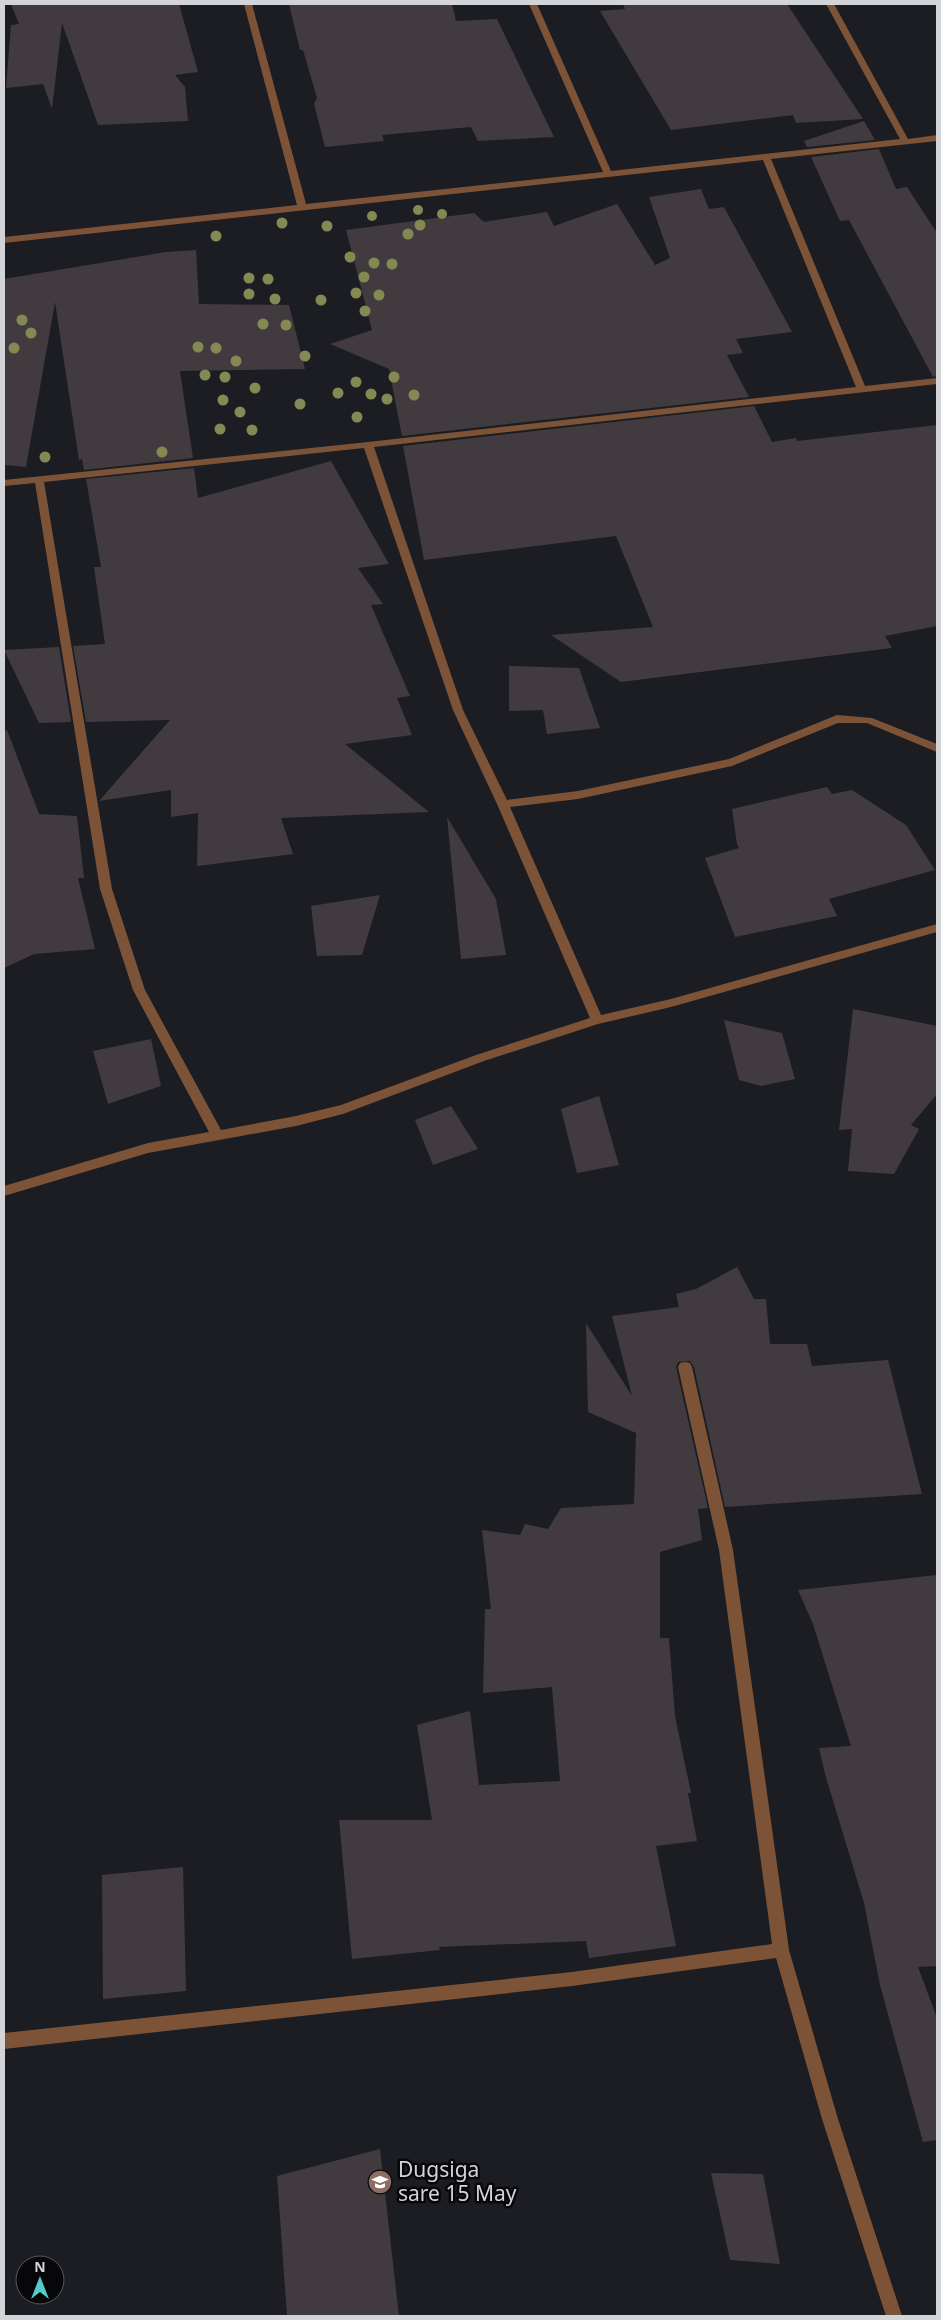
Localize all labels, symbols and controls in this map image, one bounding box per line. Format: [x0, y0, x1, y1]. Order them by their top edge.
place label: Dugsiga sare 15 May [398, 2155, 517, 2207]
school or university icon: Dugsiga sare 15 May [367, 2169, 393, 2195]
north arrow [15, 2255, 65, 2305]
text: N [34, 2257, 46, 2276]

